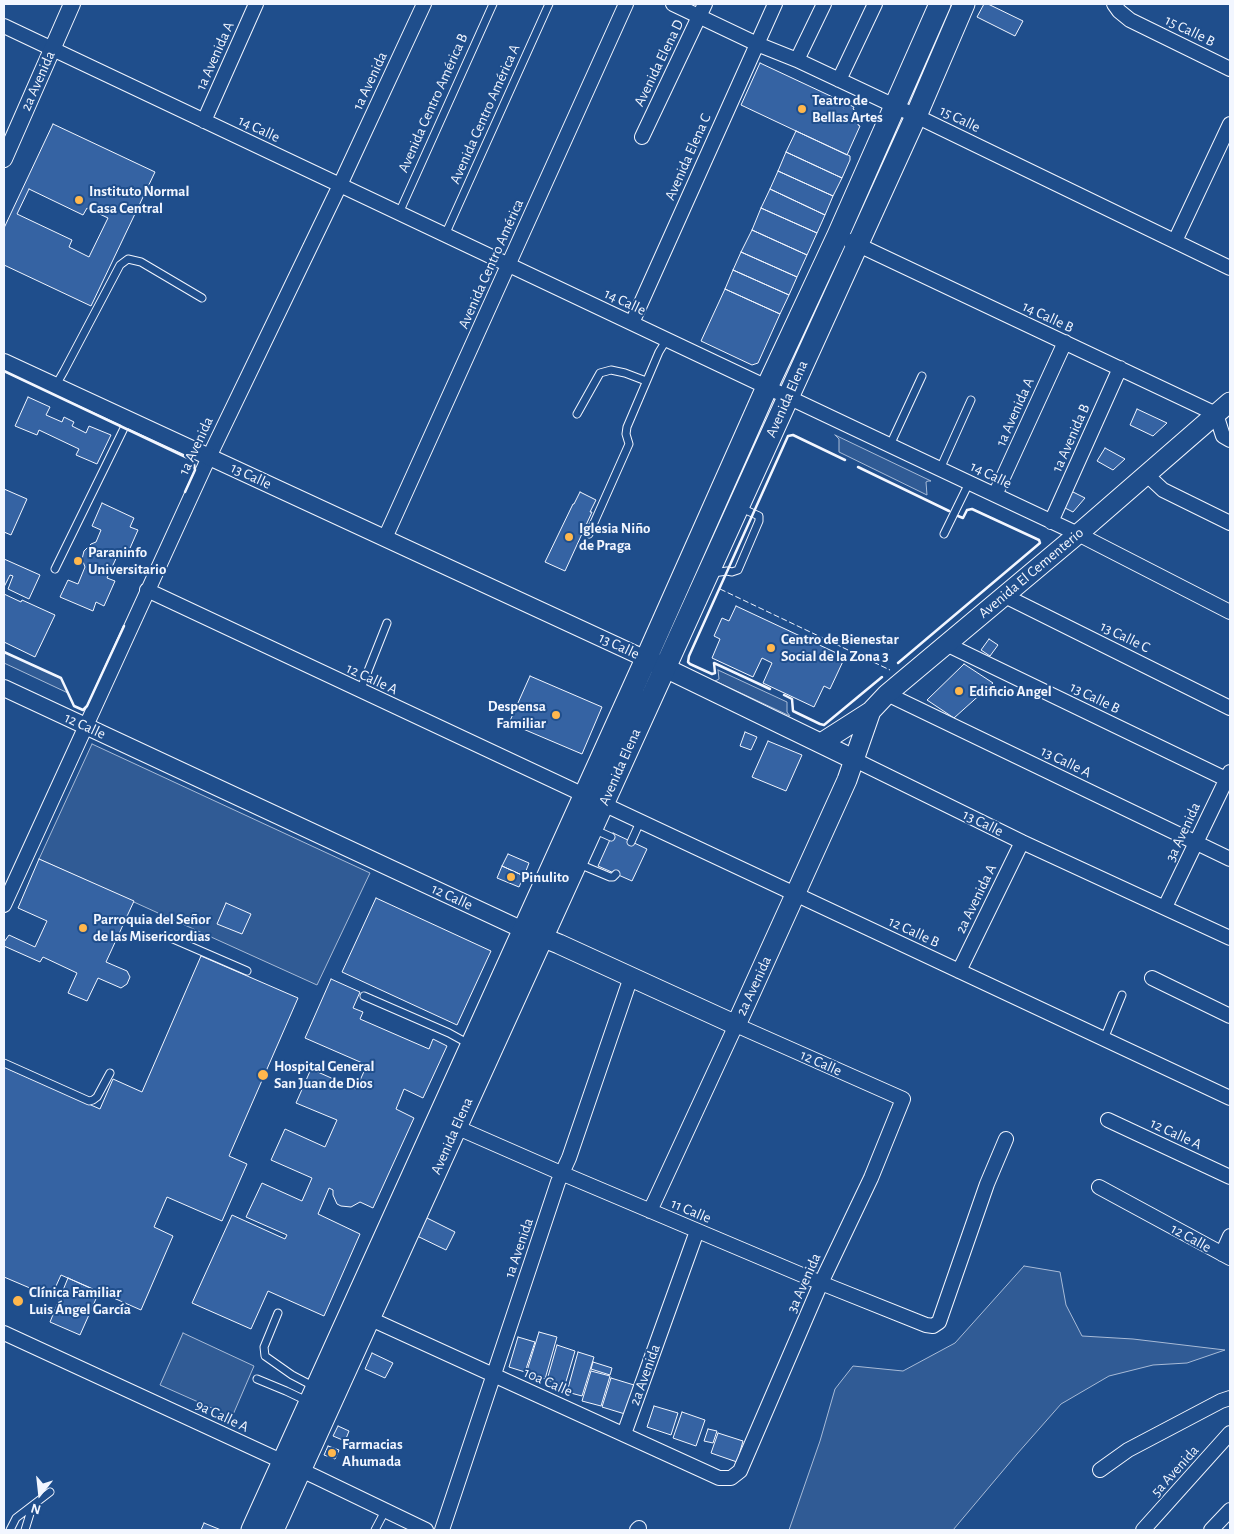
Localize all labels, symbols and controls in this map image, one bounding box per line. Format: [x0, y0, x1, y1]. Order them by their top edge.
street label: 15 Calle B [1162, 11, 1218, 51]
street label: Avenida Elena D [630, 17, 688, 109]
street label: 1a Avenida A [192, 19, 238, 93]
street label: Avenida Centro América B [394, 31, 472, 175]
street label: Avenida Centro América A [446, 41, 524, 187]
street label: 2a Avenida [17, 48, 59, 114]
street label: 1a Avenida [349, 49, 391, 113]
place label: Teatro de Bellas Artes [812, 91, 883, 126]
street label: 15 Calle [937, 101, 983, 137]
marker: Teatro de Bellas Artes [796, 103, 808, 115]
street label: Avenida Elena C [661, 111, 715, 203]
street label: 14 Calle [235, 112, 283, 146]
place label: Instituto Normal Casa Central [89, 182, 189, 217]
marker: Instituto Normal Casa Central [73, 194, 85, 206]
street label: Avenida Centro América [454, 196, 528, 332]
street label: 14 Calle [601, 285, 649, 319]
street label: 14 Calle B [1020, 297, 1076, 337]
street label: Avenida Elena [762, 358, 812, 440]
street label: 1a Avenida A [992, 375, 1038, 449]
street label: 1a Avenida B [1048, 401, 1094, 475]
street label: 1a Avenida [175, 414, 217, 478]
street label: 14 Calle [967, 457, 1015, 493]
street label: 13 Calle [228, 459, 274, 493]
place label: Iglesia Niño de Praga [579, 519, 650, 554]
street label: Avenida El Cementerio [975, 524, 1087, 622]
marker: Iglesia Niño de Praga [563, 531, 575, 543]
place label: Paraninfo Universitario [88, 543, 166, 578]
marker: Paraninfo Universitario [72, 555, 84, 567]
street label: 13 Calle C [1097, 617, 1153, 657]
street label: 13 Calle [596, 629, 642, 663]
place label: Centro de Bienestar Social de la Zona 3 [781, 630, 899, 665]
marker: Centro de Bienestar Social de la Zona 3 [765, 642, 777, 654]
street label: 12 Calle A [343, 659, 401, 699]
street label: 13 Calle B [1067, 678, 1123, 718]
place label: Edificio Angel [969, 682, 1052, 700]
marker: Edificio Angel [953, 685, 965, 697]
place label: Despensa Familiar [488, 697, 546, 732]
street label: 12 Calle [61, 709, 109, 743]
marker: Despensa Familiar [550, 709, 562, 721]
street label: Avenida Elena [595, 726, 645, 808]
street label: 13 Calle A [1038, 742, 1094, 782]
street label: 3a Avenida [1162, 800, 1204, 864]
street label: 13 Calle [960, 806, 1006, 840]
street label: 2a Avenida A [951, 861, 1001, 937]
place label: Pinulito [521, 868, 569, 886]
marker: Pinulito [505, 871, 517, 883]
street label: 12 Calle [428, 880, 476, 914]
place label: Parroquia del Señor de las Misericordias [93, 910, 211, 945]
street label: 12 Calle B [886, 912, 942, 952]
marker: Parroquia del Señor de las Misericordias [77, 922, 89, 934]
street label: 2a Avenida [732, 953, 776, 1019]
street label: 12 Calle [797, 1046, 845, 1080]
place label: Hospital General San Juan de Dios [274, 1057, 375, 1092]
marker: Hospital General San Juan de Dios [256, 1068, 270, 1082]
street label: Avenida Elena [427, 1095, 477, 1177]
street label: 12 Calle A [1147, 1114, 1205, 1154]
street label: 11 Calle [668, 1195, 714, 1227]
street label: 1a Avenida [500, 1216, 538, 1280]
street label: 12 Calle [1168, 1220, 1214, 1256]
street label: 3a Avenida [783, 1251, 825, 1315]
place label: Clínica Familiar Luis Ángel García [29, 1283, 131, 1318]
marker: Clínica Familiar Luis Ángel García [11, 1294, 25, 1308]
street label: 2a Avenida [626, 1342, 664, 1408]
street label: 10a Calle [521, 1363, 575, 1401]
street label: 9a Calle A [193, 1396, 251, 1436]
place label: Farmacias Ahumada [342, 1435, 403, 1470]
street label: 5a Avenida [1147, 1442, 1203, 1500]
marker: Farmacias Ahumada [326, 1447, 338, 1459]
north arrow [15, 1469, 65, 1519]
text: N [29, 1500, 42, 1516]

